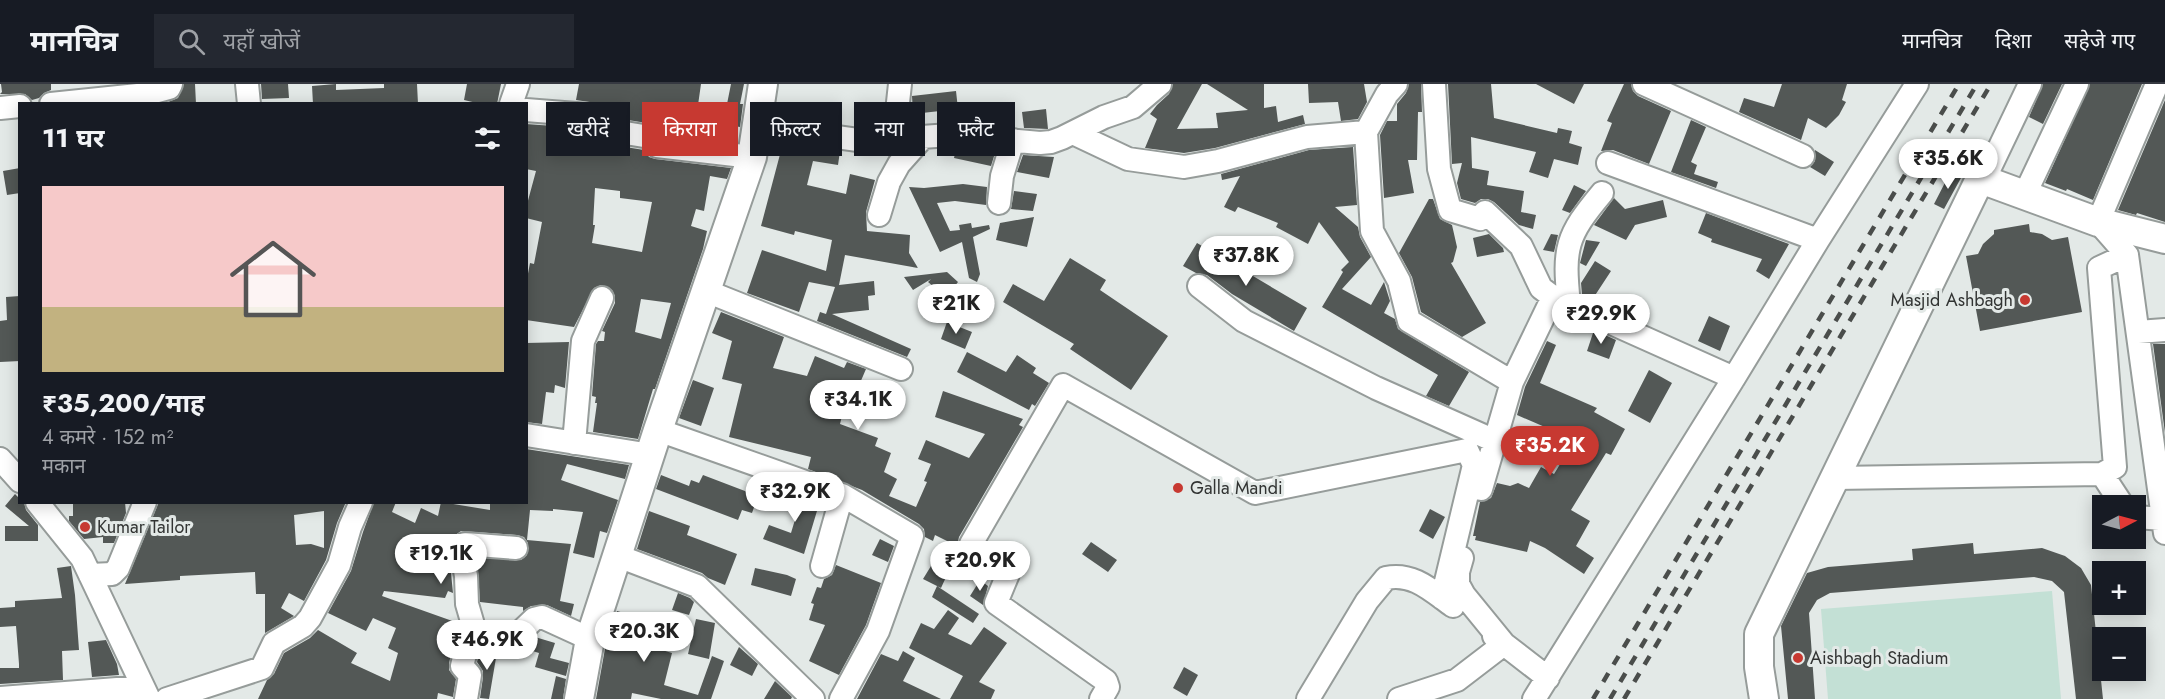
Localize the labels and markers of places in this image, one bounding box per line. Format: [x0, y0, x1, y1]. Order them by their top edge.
pin: ₹35.6K [1899, 139, 1997, 190]
pin: ₹37.8K [1197, 236, 1295, 287]
pin: ₹21K [920, 284, 992, 335]
place label: Masjid Ashbagh [1890, 287, 2013, 313]
marker: Masjid Ashbagh [2018, 293, 2032, 307]
pin: ₹29.9K [1552, 294, 1650, 345]
pin: ₹34.1K [809, 380, 907, 431]
pin: ₹35.2K [1501, 426, 1599, 477]
pin: ₹32.9K [746, 472, 844, 523]
place label: Galla Mandi [1190, 475, 1283, 501]
marker: Galla Mandi [1171, 481, 1185, 495]
place label: Kumar Tailor [97, 514, 191, 540]
marker: Kumar Tailor [78, 520, 92, 534]
pin: ₹19.1K [392, 534, 490, 585]
pin: ₹20.9K [931, 541, 1029, 592]
pin: ₹20.3K [595, 612, 693, 663]
pin: ₹46.9K [438, 620, 536, 671]
place label: Aishbagh Stadium [1810, 645, 1949, 671]
marker: Aishbagh Stadium [1791, 651, 1805, 665]

